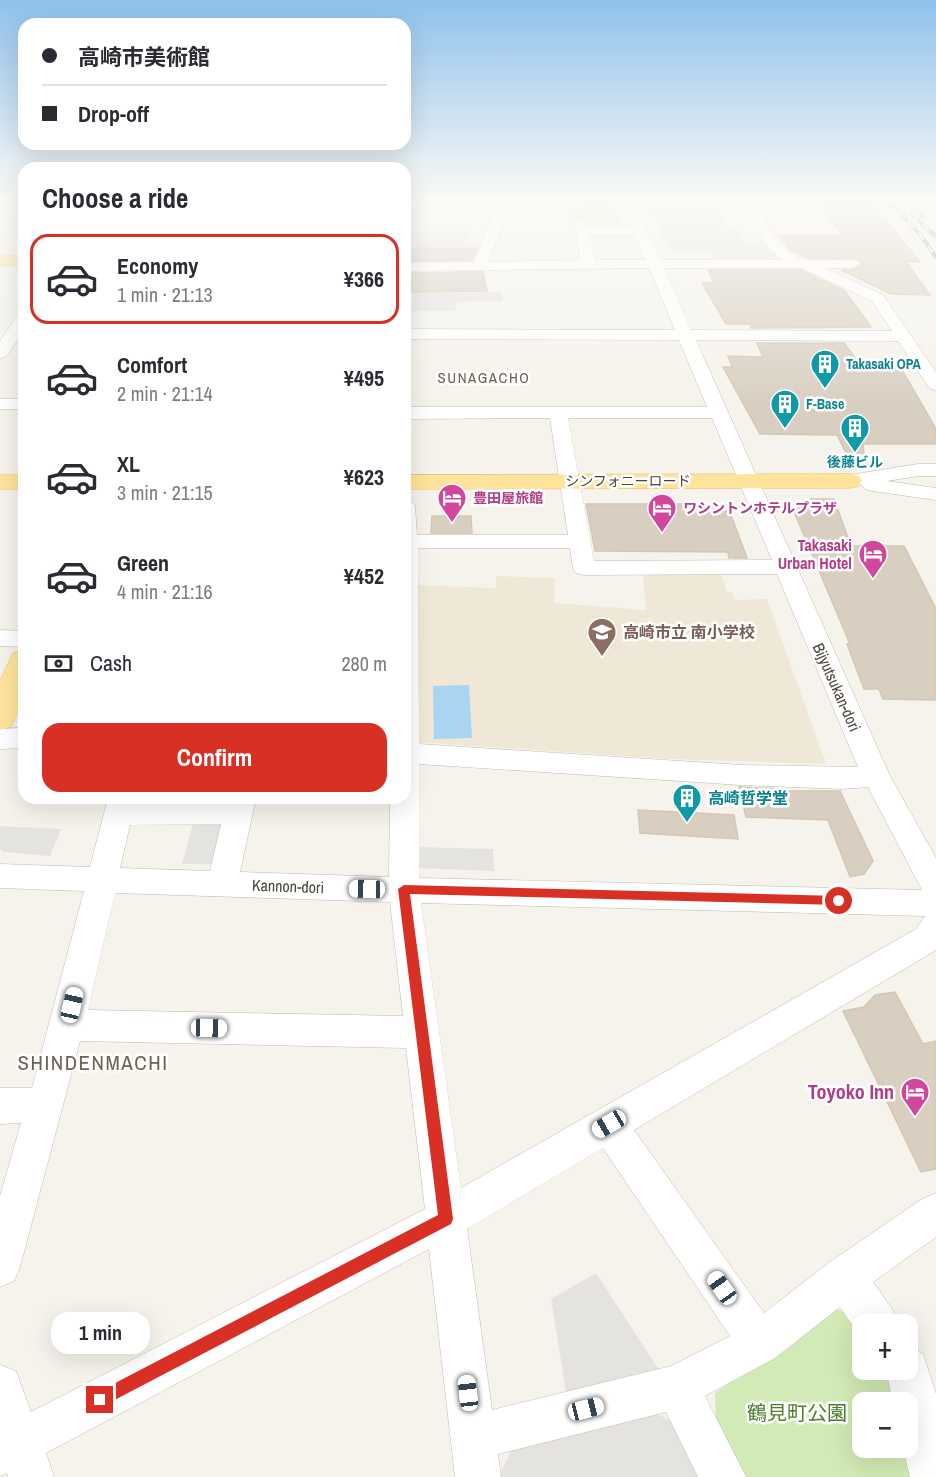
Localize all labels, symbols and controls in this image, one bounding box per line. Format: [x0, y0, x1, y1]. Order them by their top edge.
text: 高崎市美術館 [78, 42, 210, 72]
text: Drop-off [78, 99, 149, 129]
text: Choose a ride [42, 180, 188, 216]
text: Economy [117, 251, 198, 281]
icon: car [45, 252, 99, 306]
text: ¥366 [344, 264, 384, 294]
text: 1 min · 21:13 [117, 281, 213, 308]
building icon: Takasaki OPA [809, 348, 841, 390]
text: Comfort [117, 350, 187, 380]
icon: car [45, 351, 99, 405]
place label: Takasaki OPA [846, 355, 922, 373]
text: ¥495 [344, 363, 384, 393]
district label: SUNAGACHO [438, 367, 530, 388]
text: 2 min · 21:14 [117, 380, 213, 407]
building icon: F-Base [769, 388, 801, 430]
place label: F-Base [806, 395, 844, 413]
building icon: 後藤ビル [839, 412, 871, 454]
text: XL [117, 449, 140, 479]
icon: car [45, 450, 99, 504]
place label: 後藤ビル [827, 453, 883, 471]
text: ¥623 [344, 462, 384, 492]
street label: シンフォニーロード [565, 472, 691, 490]
text: 3 min · 21:15 [117, 479, 213, 506]
hotel icon: 豊田屋旅館 [436, 482, 468, 524]
place label: 豊田屋旅館 [473, 489, 543, 507]
hotel icon: ワシントンホテルプラザ [646, 492, 678, 534]
place label: ワシントンホテルプラザ [683, 499, 837, 517]
place label: Takasaki Urban Hotel [778, 534, 852, 574]
hotel icon: Takasaki Urban Hotel [857, 538, 889, 580]
text: Green [117, 548, 169, 578]
icon: car [45, 549, 99, 603]
text: ¥452 [344, 561, 384, 591]
text: 4 min · 21:16 [117, 578, 213, 605]
school or university icon: 高崎市立 南小学校 [586, 616, 618, 658]
place label: 高崎市立 南小学校 [623, 621, 755, 643]
street label: Bijyutsukan-dori [808, 639, 866, 735]
icon: cash [42, 647, 75, 680]
text: Cash [90, 648, 132, 678]
text: 280 m [341, 650, 387, 677]
button: Confirm [42, 723, 387, 792]
building icon: 高崎哲学堂 [671, 782, 703, 824]
place label: 高崎哲学堂 [708, 787, 788, 809]
street label: Kannon-dori [252, 874, 324, 898]
car [349, 880, 385, 898]
route start [825, 887, 852, 914]
car [59, 985, 85, 1025]
car [191, 1019, 227, 1037]
district label: SHINDENMACHI [18, 1048, 168, 1077]
hotel icon: Toyoko Inn [899, 1076, 931, 1118]
place label: Toyoko Inn [808, 1078, 894, 1105]
car [589, 1107, 629, 1141]
car [704, 1268, 740, 1308]
callout: 1 min [51, 1313, 150, 1355]
map controls [852, 1314, 918, 1458]
button: + [852, 1314, 918, 1380]
text: 1 min [79, 1319, 122, 1346]
car [457, 1374, 479, 1412]
route end [86, 1386, 113, 1413]
button: − [852, 1392, 918, 1458]
car [566, 1396, 606, 1422]
park label: 鶴見町公園 [747, 1399, 847, 1426]

